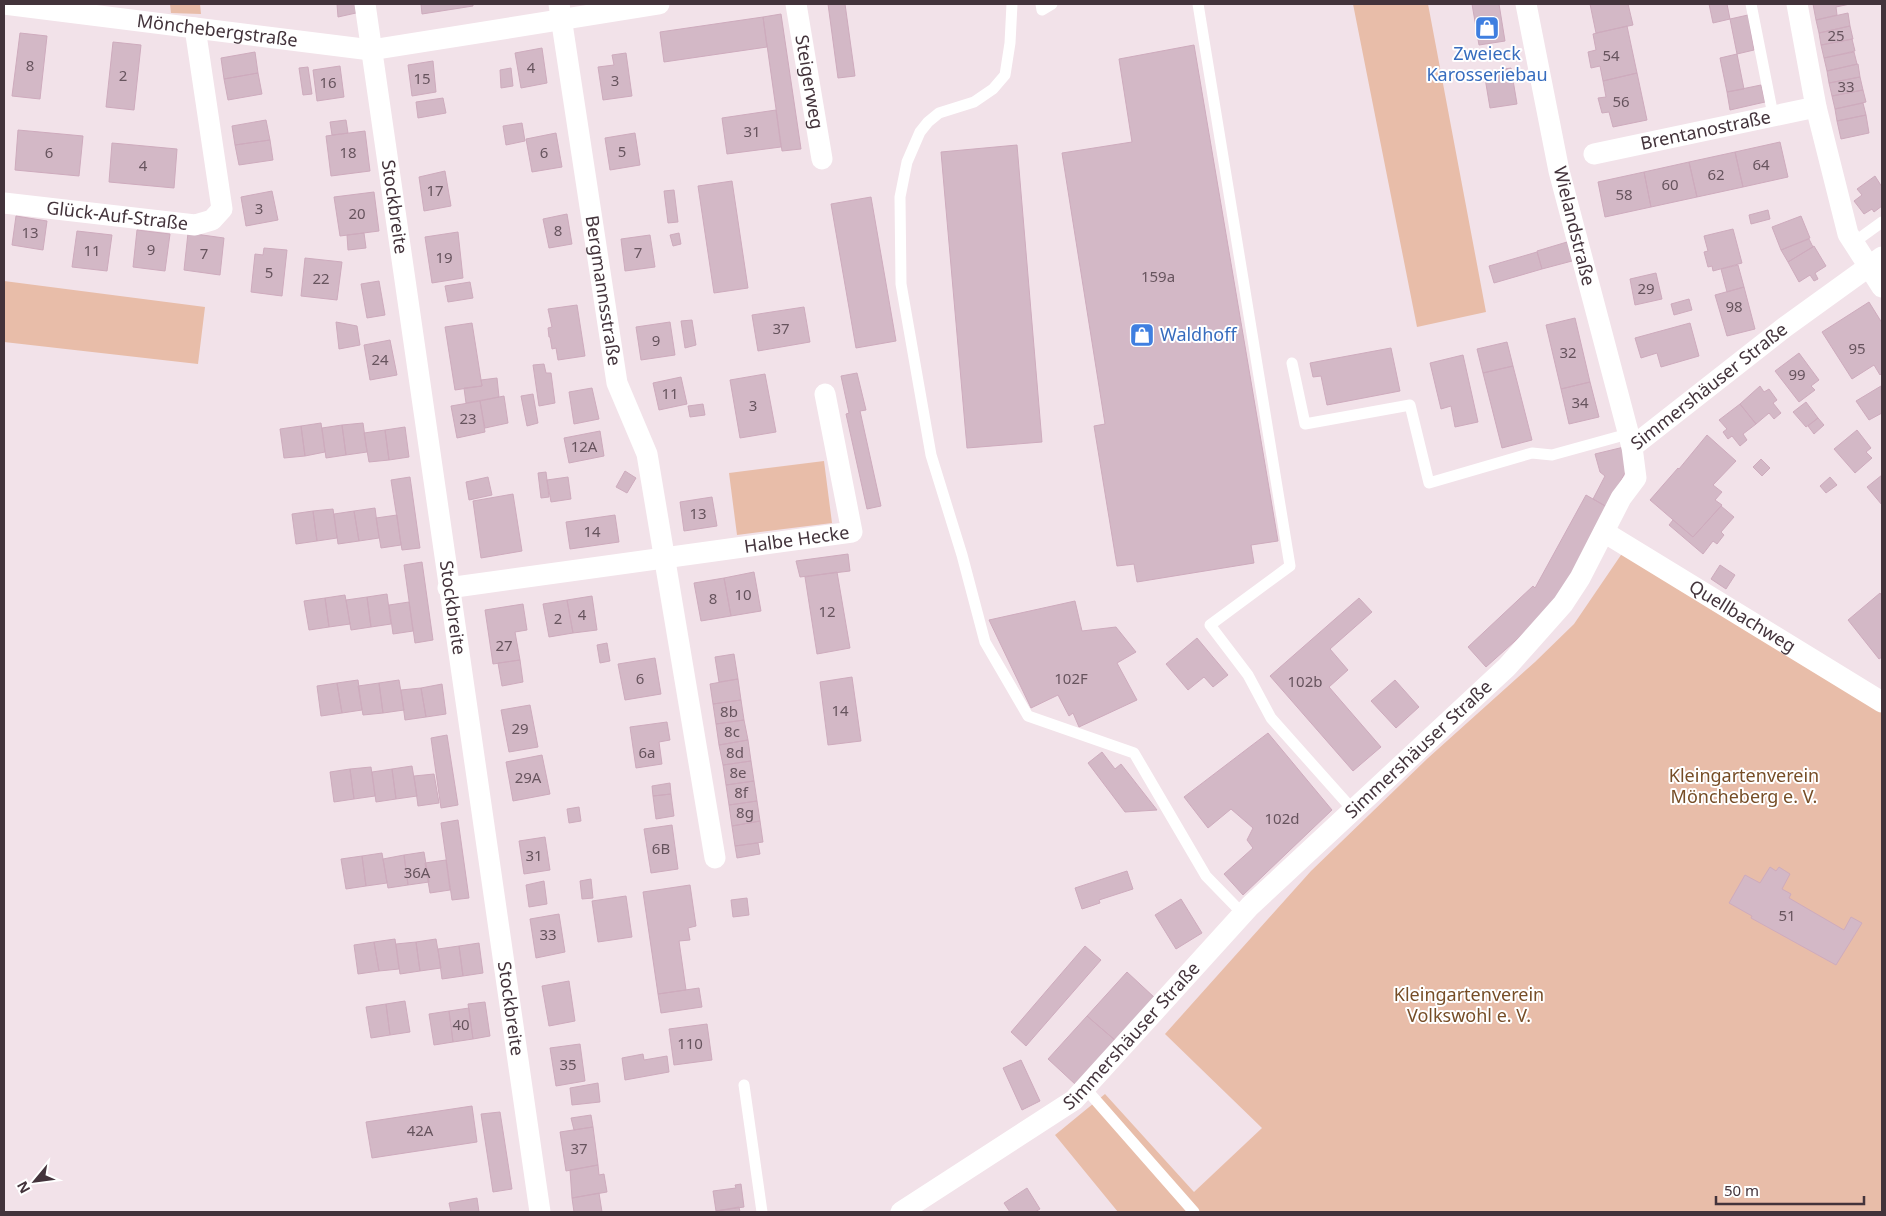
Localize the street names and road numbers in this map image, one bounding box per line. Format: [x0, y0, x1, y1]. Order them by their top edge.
street label: Mönchebergstraße [136, 8, 299, 52]
street label: Steigerweg [790, 33, 830, 131]
street label: Brentanostraße [1638, 104, 1773, 155]
street label: Stockbreite [377, 158, 414, 256]
street label: Wielandstraße [1549, 164, 1601, 288]
street label: Glück-Auf-Straße [45, 195, 190, 235]
street label: Bergmannsstraße [581, 214, 627, 367]
street label: Simmershäuser Straße [1625, 317, 1792, 455]
street label: Halbe Hecke [742, 520, 851, 558]
street label: Stockbreite [435, 559, 472, 656]
street label: Quellbachweg [1685, 574, 1801, 657]
street label: Simmershäuser Straße [1339, 674, 1496, 823]
street label: Simmershäuser Straße [1058, 956, 1205, 1115]
street label: Stockbreite [493, 960, 530, 1057]

